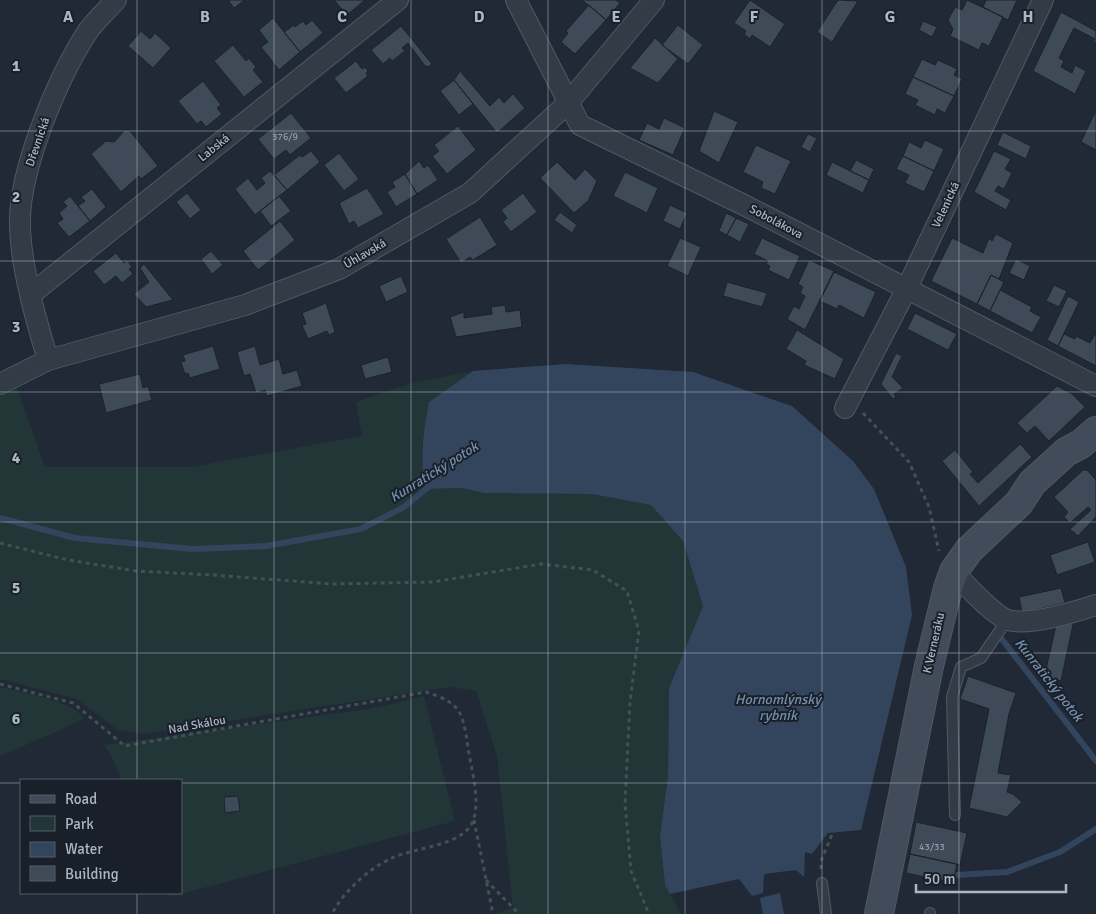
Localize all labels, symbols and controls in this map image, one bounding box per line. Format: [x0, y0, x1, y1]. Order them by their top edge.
text: A [63, 7, 74, 27]
text: B [200, 7, 210, 27]
text: C [337, 7, 347, 27]
text: D [474, 7, 485, 27]
text: E [611, 7, 621, 27]
text: F [750, 7, 759, 27]
text: G [885, 7, 895, 27]
text: H [1023, 7, 1033, 27]
text: 1 [12, 56, 21, 76]
street label: Dřevnická [23, 116, 53, 168]
street label: Labská [195, 131, 233, 165]
house number: 376/9 [272, 131, 298, 143]
street label: Velenická [929, 180, 963, 230]
text: 2 [12, 187, 20, 207]
street label: Sobolákova [747, 202, 805, 242]
street label: Úhlavská [341, 236, 389, 272]
text: 3 [12, 317, 20, 337]
water label: Kunratický potok [387, 437, 483, 506]
text: 4 [12, 448, 21, 468]
text: 5 [12, 578, 20, 598]
street label: K Verneráku [920, 611, 948, 675]
water label: Kunratický potok [1011, 635, 1088, 727]
water label: Hornomlýnský rybník [735, 691, 823, 724]
text: 6 [12, 709, 21, 729]
street label: Nad Skálou [167, 713, 227, 737]
legend [20, 779, 182, 894]
text: Road [65, 790, 97, 808]
text: Park [65, 815, 94, 833]
text: Water [65, 840, 103, 858]
house number: 43/33 [919, 841, 945, 853]
scale bar [916, 862, 1066, 894]
text: Building [65, 865, 119, 883]
text: 50 m [924, 870, 955, 888]

